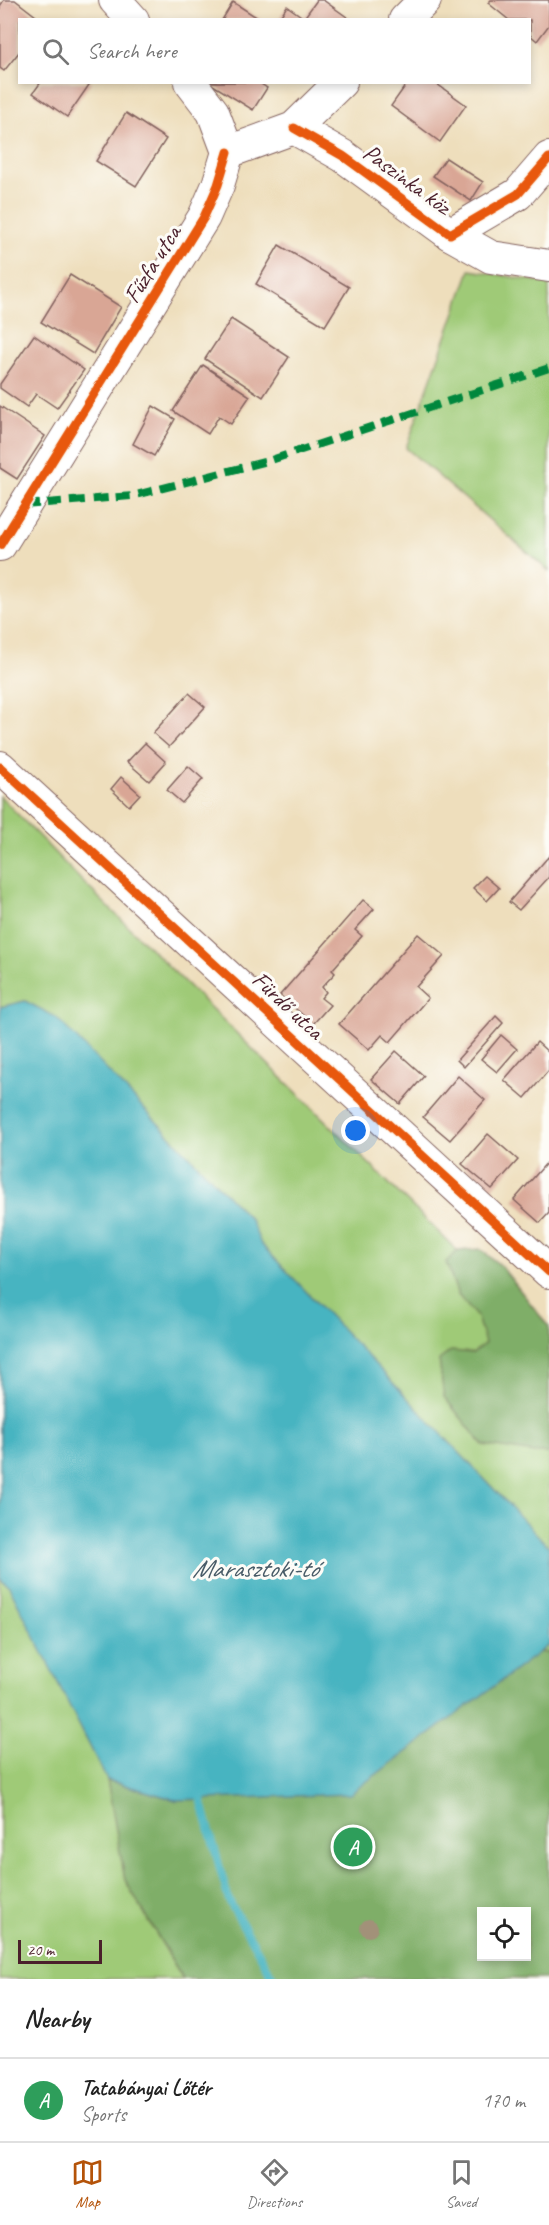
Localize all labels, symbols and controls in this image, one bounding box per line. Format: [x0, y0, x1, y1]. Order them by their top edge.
search box [18, 18, 531, 84]
icon: search [39, 35, 72, 68]
text: Search here [87, 37, 177, 65]
street label: Paszinka köz [357, 137, 459, 222]
street label: Fűzfa utca [117, 218, 189, 308]
street label: Fürdő utca [246, 964, 331, 1047]
your location [341, 1116, 370, 1145]
water label: Marasztoki-tó [192, 1552, 324, 1585]
pin: A [334, 1824, 372, 1870]
map controls [477, 1907, 531, 1961]
button: locate [477, 1907, 531, 1961]
scale bar [18, 1937, 102, 1964]
text: 20 m [27, 1940, 54, 1960]
text: Nearby [24, 2002, 89, 2035]
text: Tatabányai Lőtér [81, 2074, 211, 2102]
text: A [38, 2088, 49, 2113]
text: 170 m [482, 2088, 525, 2113]
text: Sports [81, 2102, 126, 2127]
tab: Map [71, 2156, 104, 2212]
tab: Directions [247, 2156, 302, 2212]
tab: Saved [445, 2156, 478, 2212]

